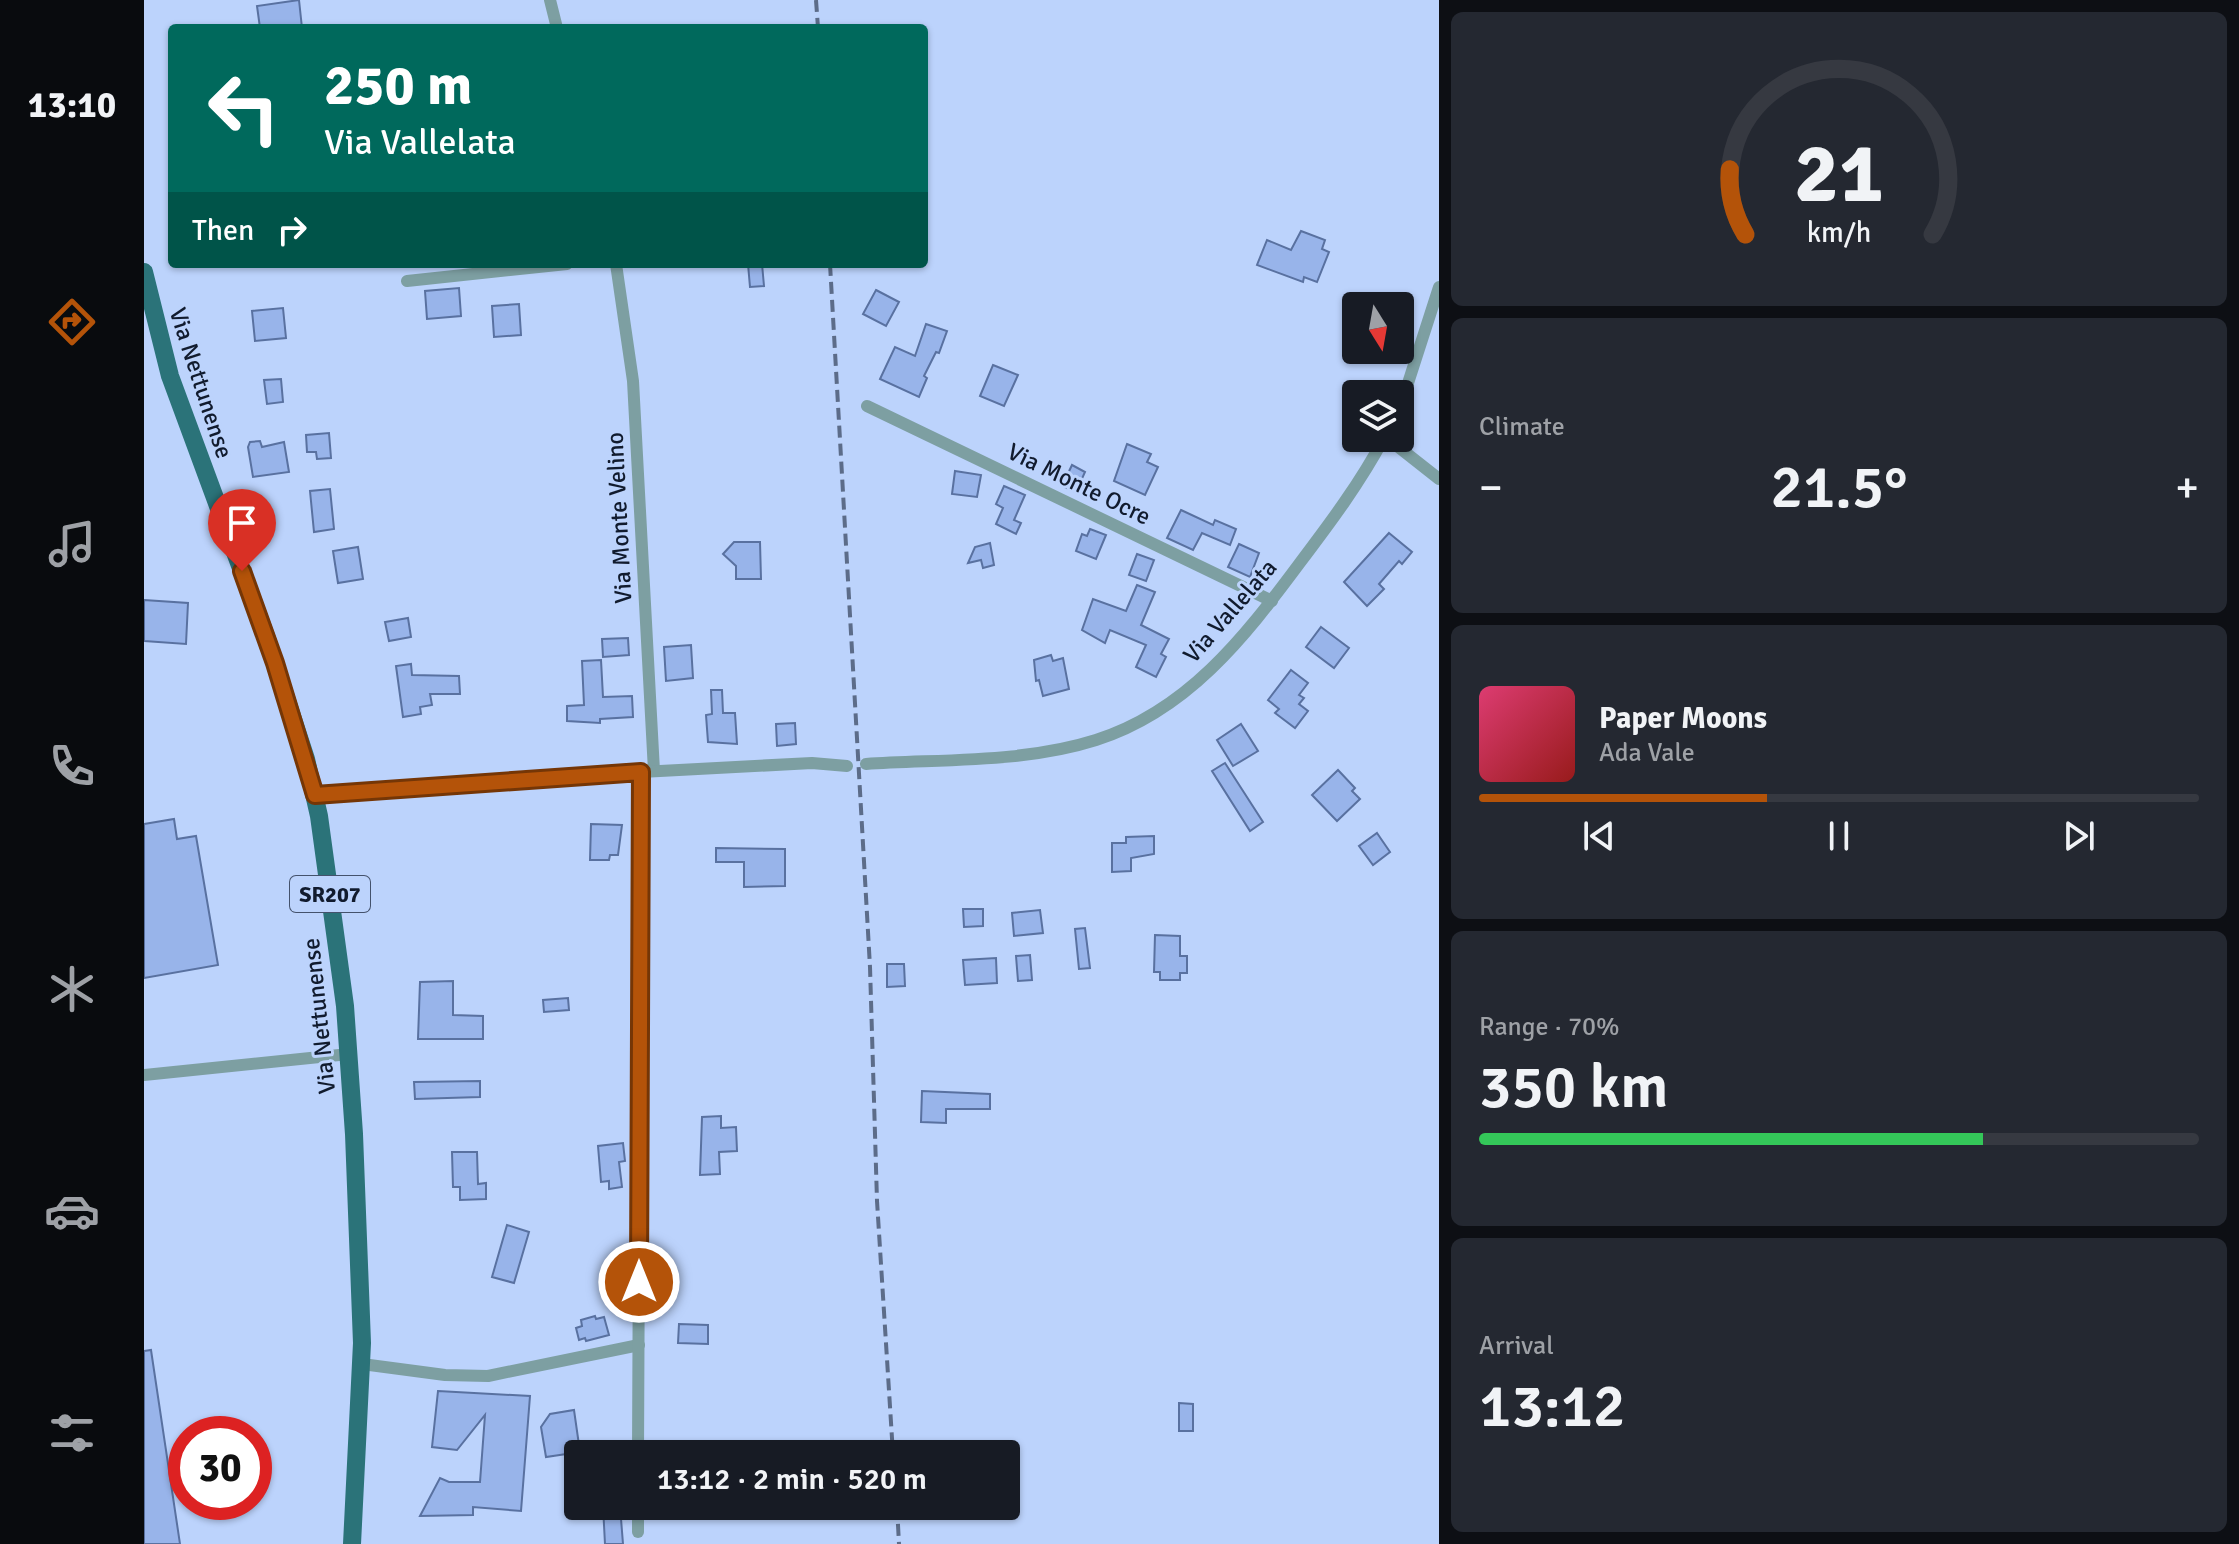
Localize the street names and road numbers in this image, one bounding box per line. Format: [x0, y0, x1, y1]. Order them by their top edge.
street label: Via Nettunense [163, 304, 239, 462]
street label: Via Monte Velino [600, 431, 638, 605]
street label: Via Monte Ocre [1002, 436, 1156, 532]
street label: Via Vallelata [1177, 553, 1283, 669]
road number: SR207 [290, 876, 370, 912]
street label: Via Nettunense [296, 937, 342, 1095]

